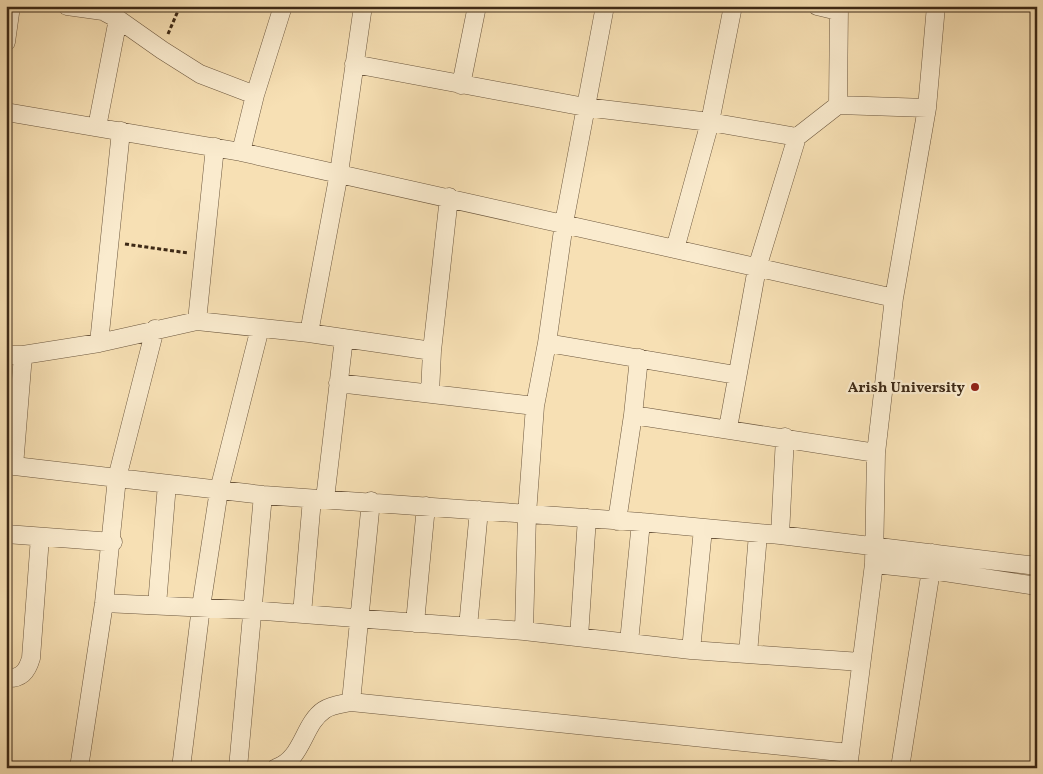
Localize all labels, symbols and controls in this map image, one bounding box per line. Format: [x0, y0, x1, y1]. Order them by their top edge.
place label: Arish University [848, 378, 966, 399]
marker: Arish University [969, 381, 981, 393]

